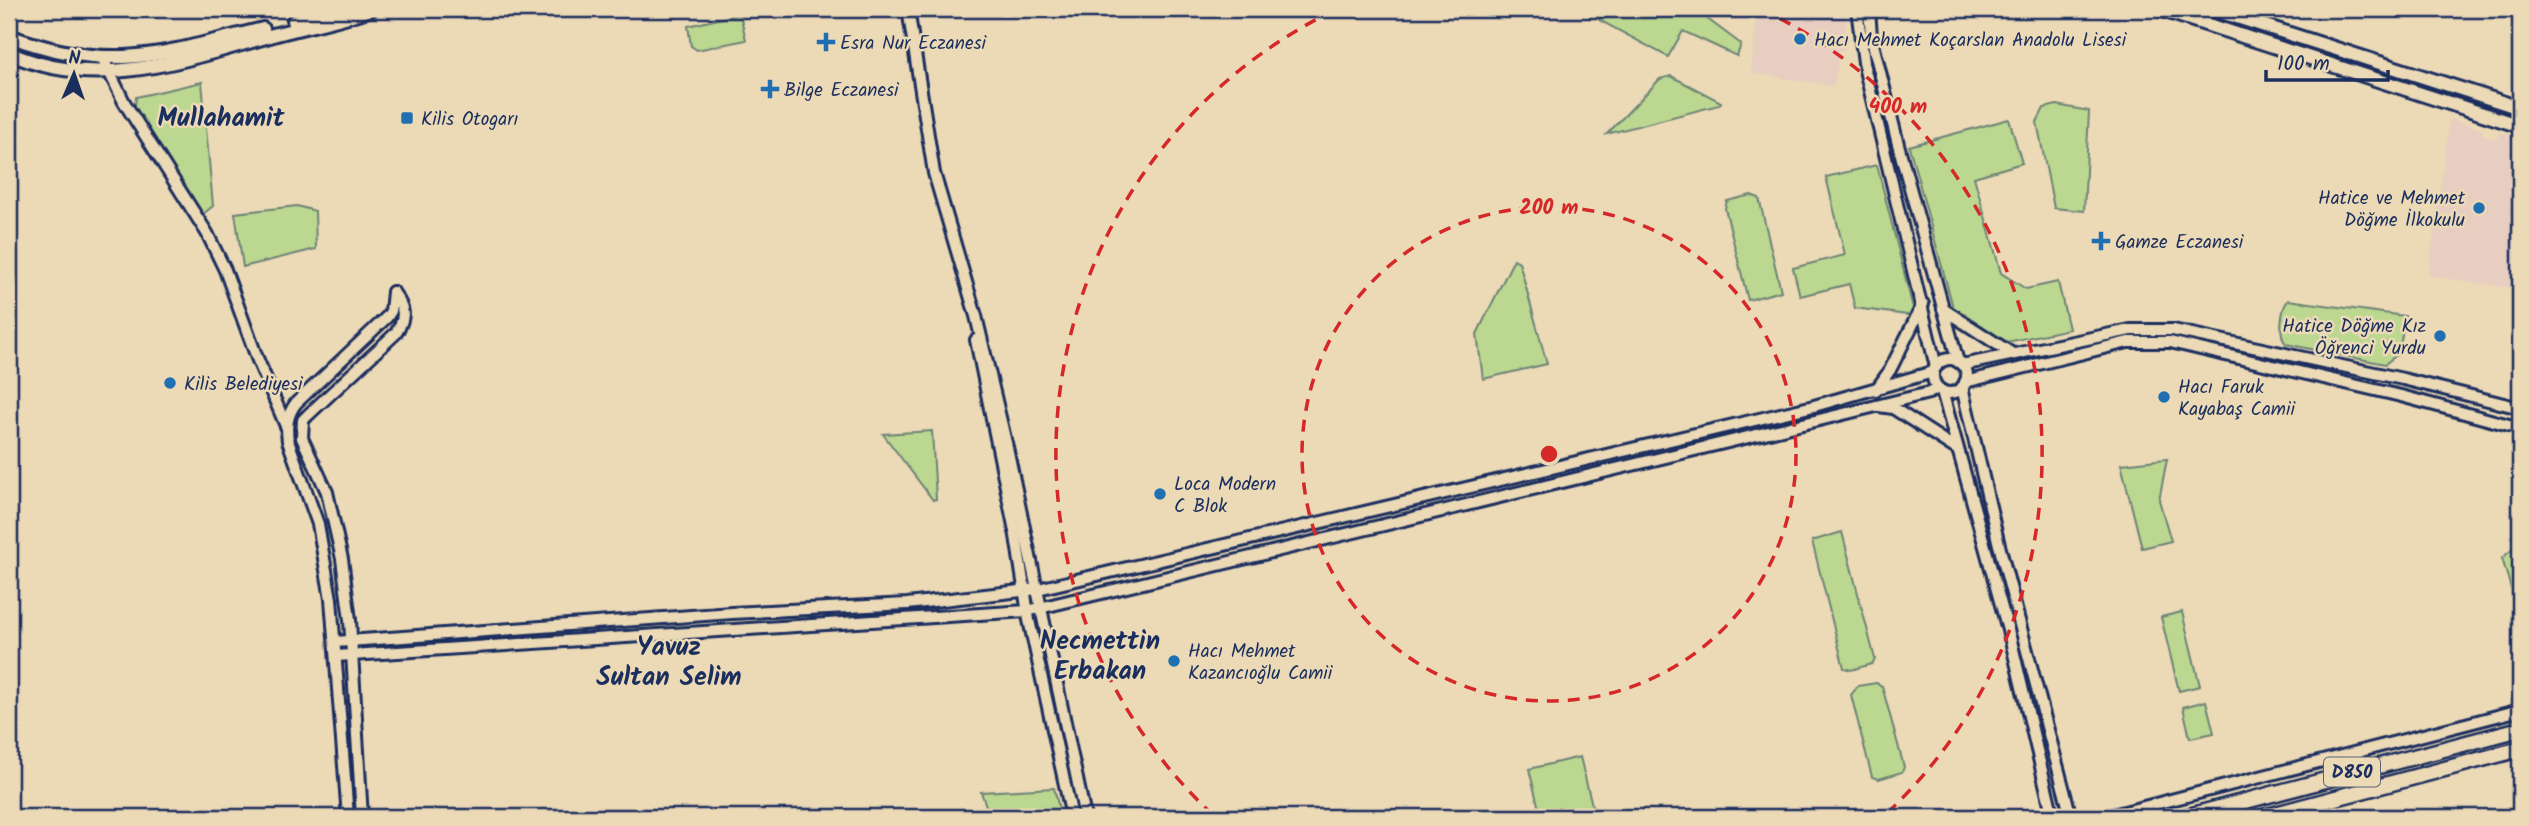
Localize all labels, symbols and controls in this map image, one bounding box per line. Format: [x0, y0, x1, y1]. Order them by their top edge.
place label: Hacı Mehmet Koçarslan Anadolu Lisesi [1814, 26, 2128, 56]
place label: Esra Nur Eczanesi [840, 29, 988, 59]
marker: Hacı Mehmet Koçarslan Anadolu Lisesi [1792, 31, 1808, 47]
marker: Esra Nur Eczanesi [818, 34, 834, 50]
north arrow [38, 38, 108, 108]
scale bar [2266, 38, 2389, 82]
text: N [68, 44, 81, 74]
text: 100 m [2277, 48, 2330, 81]
place label: Bilge Eczanesi [784, 76, 900, 106]
marker: Bilge Eczanesi [762, 81, 778, 97]
text: 400 m [1869, 91, 1927, 124]
district label: Mullahamit [157, 98, 285, 140]
place label: Kilis Otogarı [421, 105, 518, 135]
marker: Kilis Otogarı [399, 110, 415, 126]
place label: Hatice ve Mehmet Döğme İlkokulu [2318, 184, 2466, 236]
text: 200 m [1519, 192, 1579, 225]
marker: Hatice ve Mehmet Döğme İlkokulu [2471, 200, 2487, 216]
place label: Gamze Eczanesi [2115, 228, 2245, 258]
marker: Gamze Eczanesi [2093, 233, 2109, 249]
place label: Hatice Döğme Kız Öğrenci Yurdu [2282, 312, 2426, 364]
marker: Hatice Döğme Kız Öğrenci Yurdu [2432, 328, 2448, 344]
place label: Kilis Belediyesi [184, 370, 304, 400]
place label: Hacı Faruk Kayabaş Camii [2178, 373, 2296, 425]
marker: Kilis Belediyesi [162, 375, 178, 391]
marker: Hacı Faruk Kayabaş Camii [2156, 389, 2172, 405]
centre of rings [1537, 442, 1561, 466]
place label: Loca Modern C Blok [1174, 470, 1276, 522]
marker: Loca Modern C Blok [1152, 486, 1168, 502]
district label: Necmettin Erbakan [1040, 621, 1160, 693]
district label: Yavuz Sultan Selim [596, 627, 742, 699]
place label: Hacı Mehmet Kazancıoğlu Camii [1188, 637, 1334, 689]
marker: Hacı Mehmet Kazancıoğlu Camii [1166, 653, 1182, 669]
road number: D850 [2324, 758, 2380, 786]

